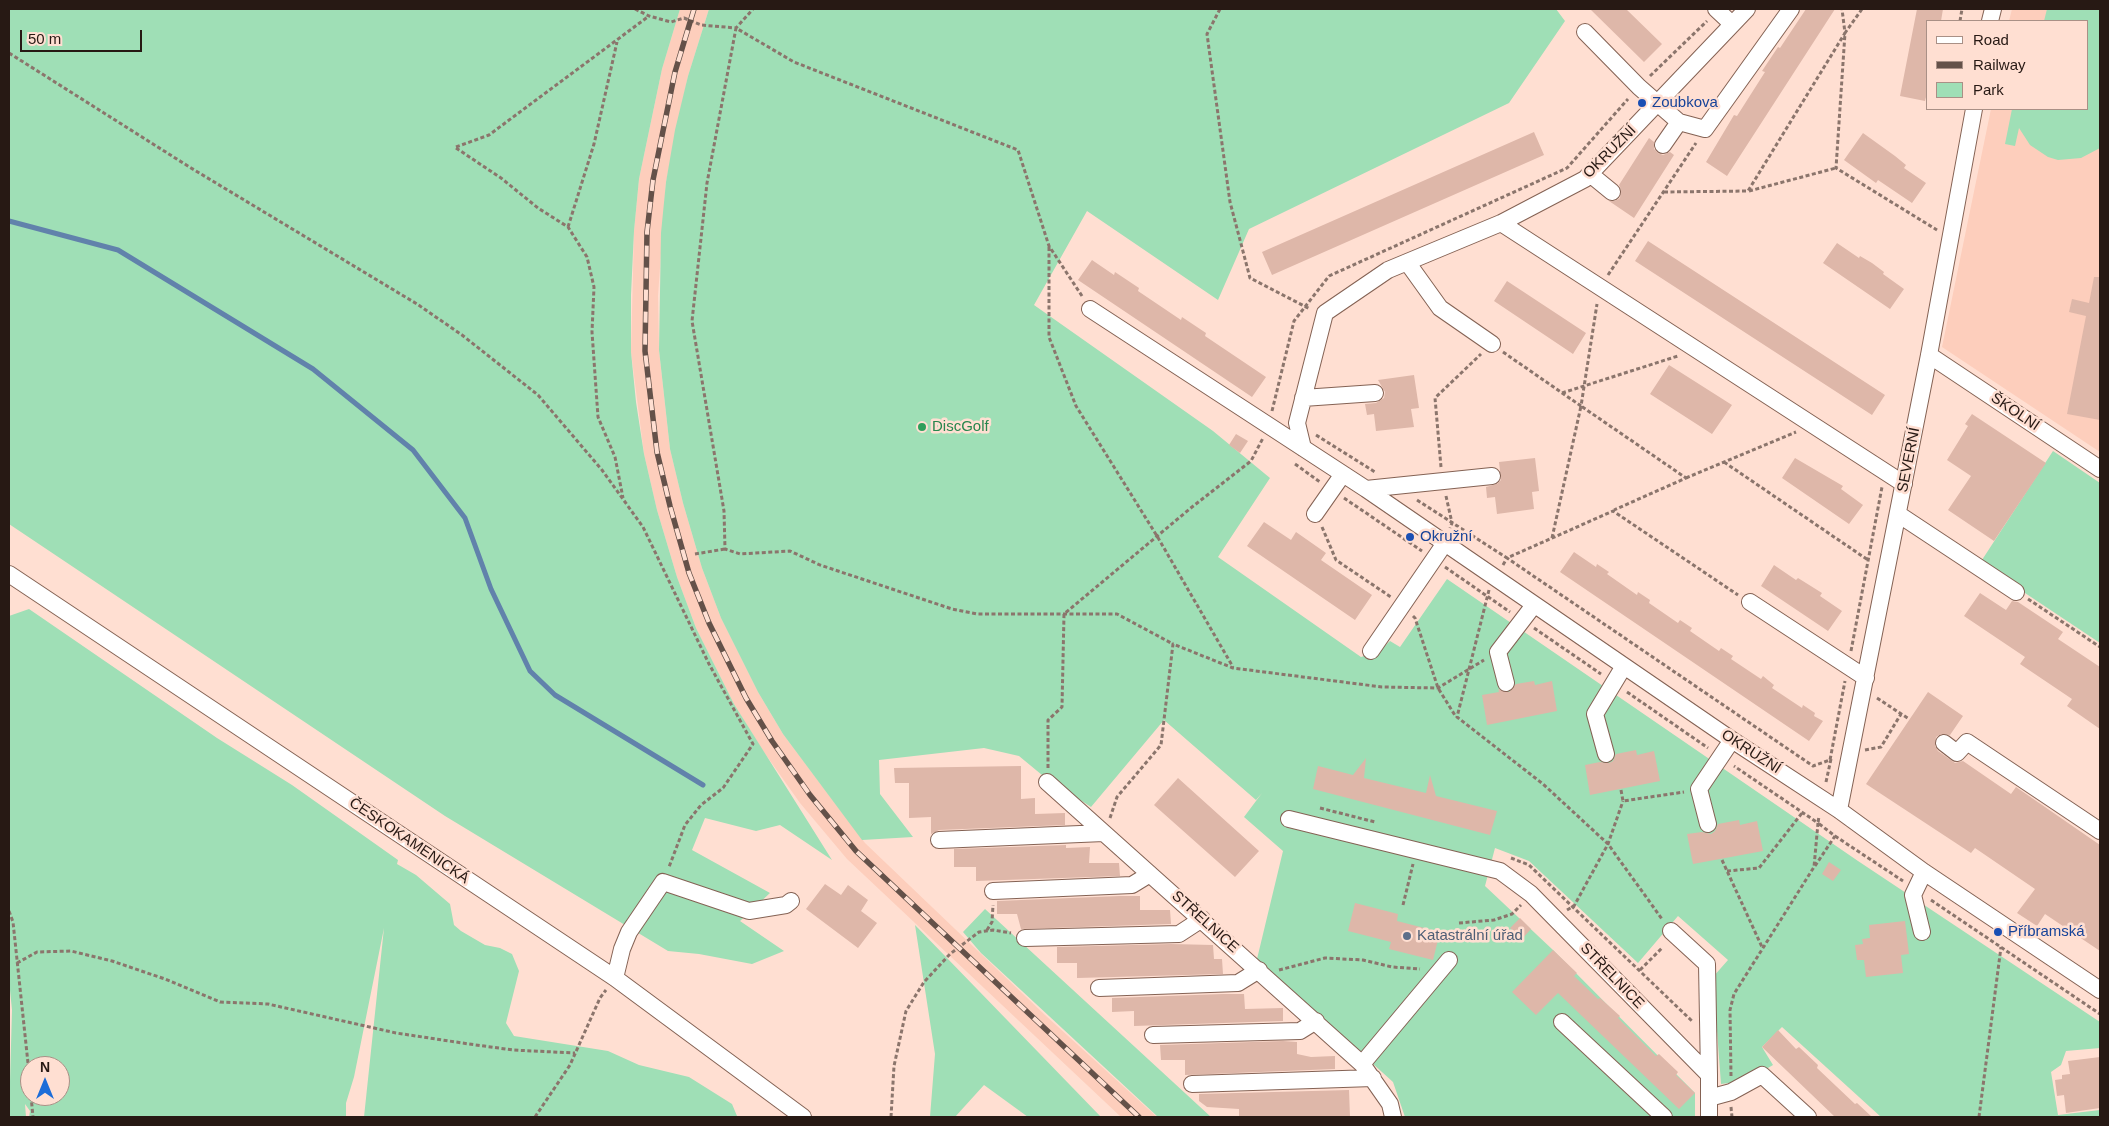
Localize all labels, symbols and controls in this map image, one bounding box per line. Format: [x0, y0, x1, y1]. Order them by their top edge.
scale bar [22, 20, 145, 52]
legend [1926, 20, 2089, 110]
text: 50 m [28, 30, 61, 47]
text: Road [1973, 31, 2009, 48]
text: Railway [1973, 56, 2026, 73]
text: Park [1973, 81, 2004, 98]
place label: Zoubkova [1652, 94, 1718, 112]
marker: Zoubkova [1636, 97, 1648, 109]
street label: OKRUŽNÍ [1580, 122, 1640, 182]
street label: ŠKOLNÍ [1987, 389, 2043, 435]
place label: DiscGolf [932, 418, 989, 436]
marker: DiscGolf [916, 421, 928, 433]
street label: SEVERNÍ [1894, 426, 1924, 494]
place label: Okružní [1420, 528, 1473, 546]
marker: Okružní [1404, 531, 1416, 543]
street label: OKRUŽNÍ [1718, 726, 1784, 778]
street label: ČESKOKAMENICKÁ [346, 794, 472, 888]
street label: STŘELNICE [1168, 887, 1242, 957]
place label: Příbramská [2008, 923, 2085, 941]
marker: Příbramská [1992, 926, 2004, 938]
place label: Katastrální úřad [1417, 927, 1523, 945]
marker: Katastrální úřad [1401, 930, 1413, 942]
street label: STŘELNICE [1576, 939, 1648, 1013]
north arrow [20, 1056, 70, 1106]
text: N [40, 1059, 50, 1075]

